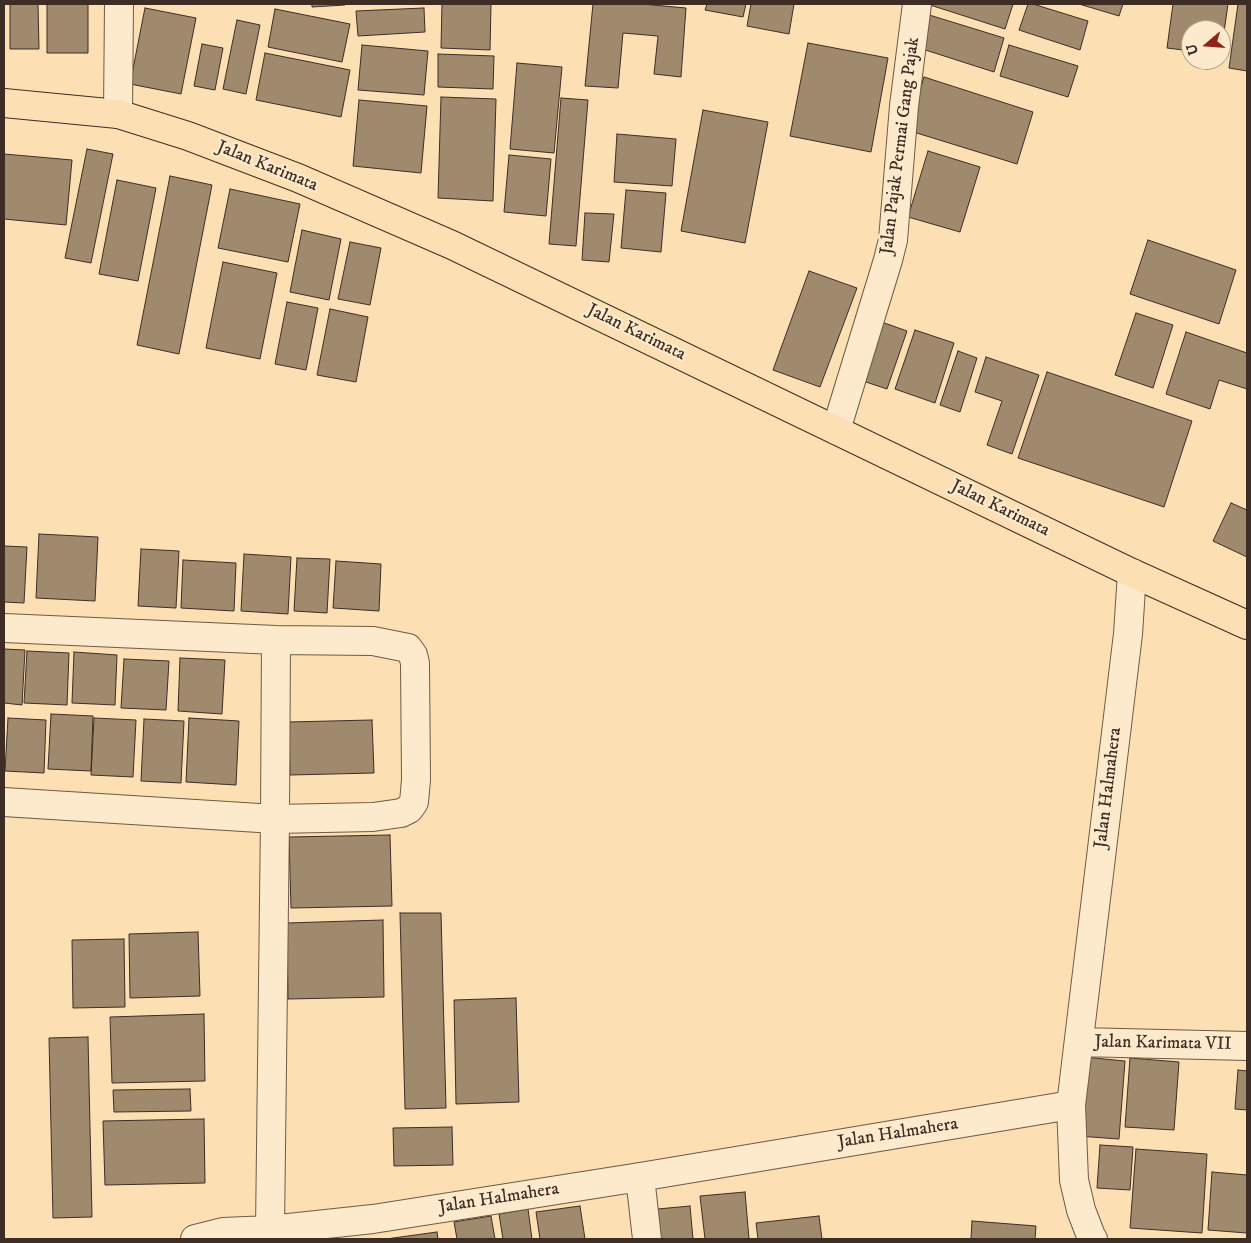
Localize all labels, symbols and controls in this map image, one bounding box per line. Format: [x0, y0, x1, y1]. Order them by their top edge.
north arrow [1181, 20, 1231, 70]
street label: Jalan Pajak Permai Gang Pajak [877, 36, 925, 256]
text: U [1182, 41, 1203, 57]
street label: Jalan Karimata [213, 137, 321, 197]
street label: Jalan Karimata [583, 300, 689, 366]
street label: Jalan Karimata [947, 476, 1053, 542]
street label: Jalan Halmahera [1091, 726, 1127, 850]
street label: Jalan Karimata VII [1094, 1032, 1232, 1056]
street label: Jalan Halmahera [836, 1114, 960, 1154]
street label: Jalan Halmahera [437, 1179, 561, 1219]

